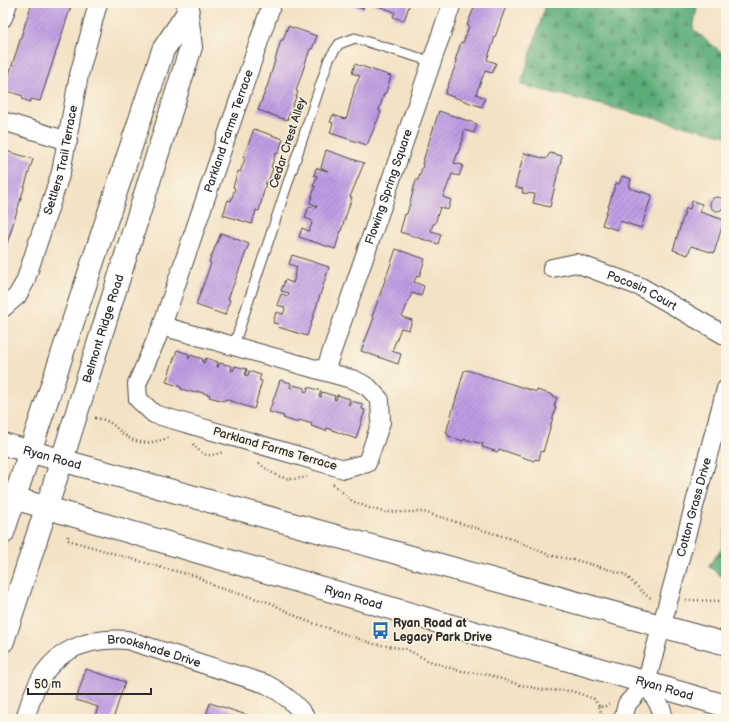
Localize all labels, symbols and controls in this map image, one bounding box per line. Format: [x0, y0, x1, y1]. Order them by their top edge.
street label: Parkland Farms Terrace [201, 67, 256, 194]
street label: Cedar Crest Alley [266, 95, 310, 190]
street label: Settlers Trail Terrace [40, 104, 81, 217]
street label: Flowing Spring Square [362, 127, 415, 246]
street label: Pocosin Court [605, 268, 680, 314]
street label: Belmont Ridge Road [79, 272, 127, 385]
street label: Parkland Farms Terrace [211, 424, 339, 474]
street label: Ryan Road [21, 442, 83, 473]
street label: Cotton Grass Drive [673, 456, 715, 559]
street label: Ryan Road [323, 582, 384, 613]
place label: Ryan Road at Legacy Park Drive [393, 616, 492, 645]
bus stop icon: Ryan Road at Legacy Park Drive [370, 620, 390, 640]
street label: Brookshade Drive [107, 632, 203, 670]
scale bar [28, 670, 151, 696]
street label: Ryan Road [634, 672, 695, 704]
text: 50 m [34, 677, 61, 692]

